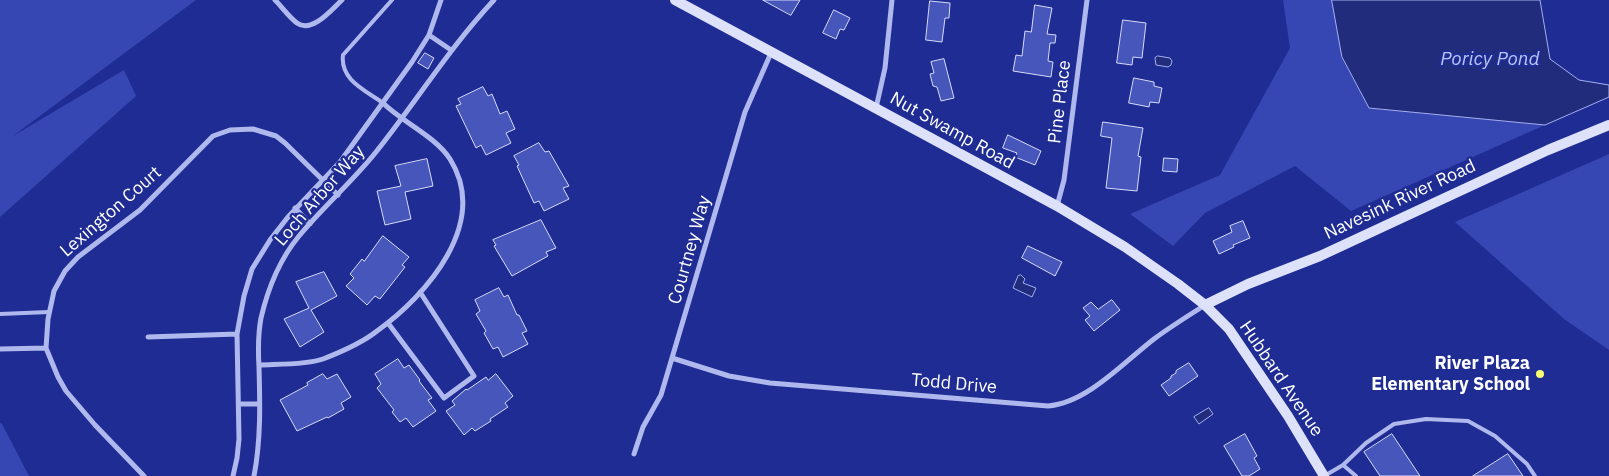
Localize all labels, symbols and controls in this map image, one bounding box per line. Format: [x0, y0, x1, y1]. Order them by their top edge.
water label: Poricy Pond [1440, 49, 1540, 71]
street label: Pine Place [1044, 59, 1076, 145]
street label: Nut Swamp Road [886, 88, 1018, 174]
street label: Loch Arbor Way [270, 141, 370, 251]
street label: Navesink River Road [1321, 155, 1479, 245]
street label: Lexington Court [56, 162, 166, 262]
street label: Courtney Way [664, 193, 716, 307]
street label: Hubbard Avenue [1234, 317, 1328, 441]
place label: River Plaza Elementary School [1371, 353, 1530, 396]
marker: River Plaza Elementary School [1534, 368, 1546, 380]
street label: Todd Drive [910, 369, 998, 399]

